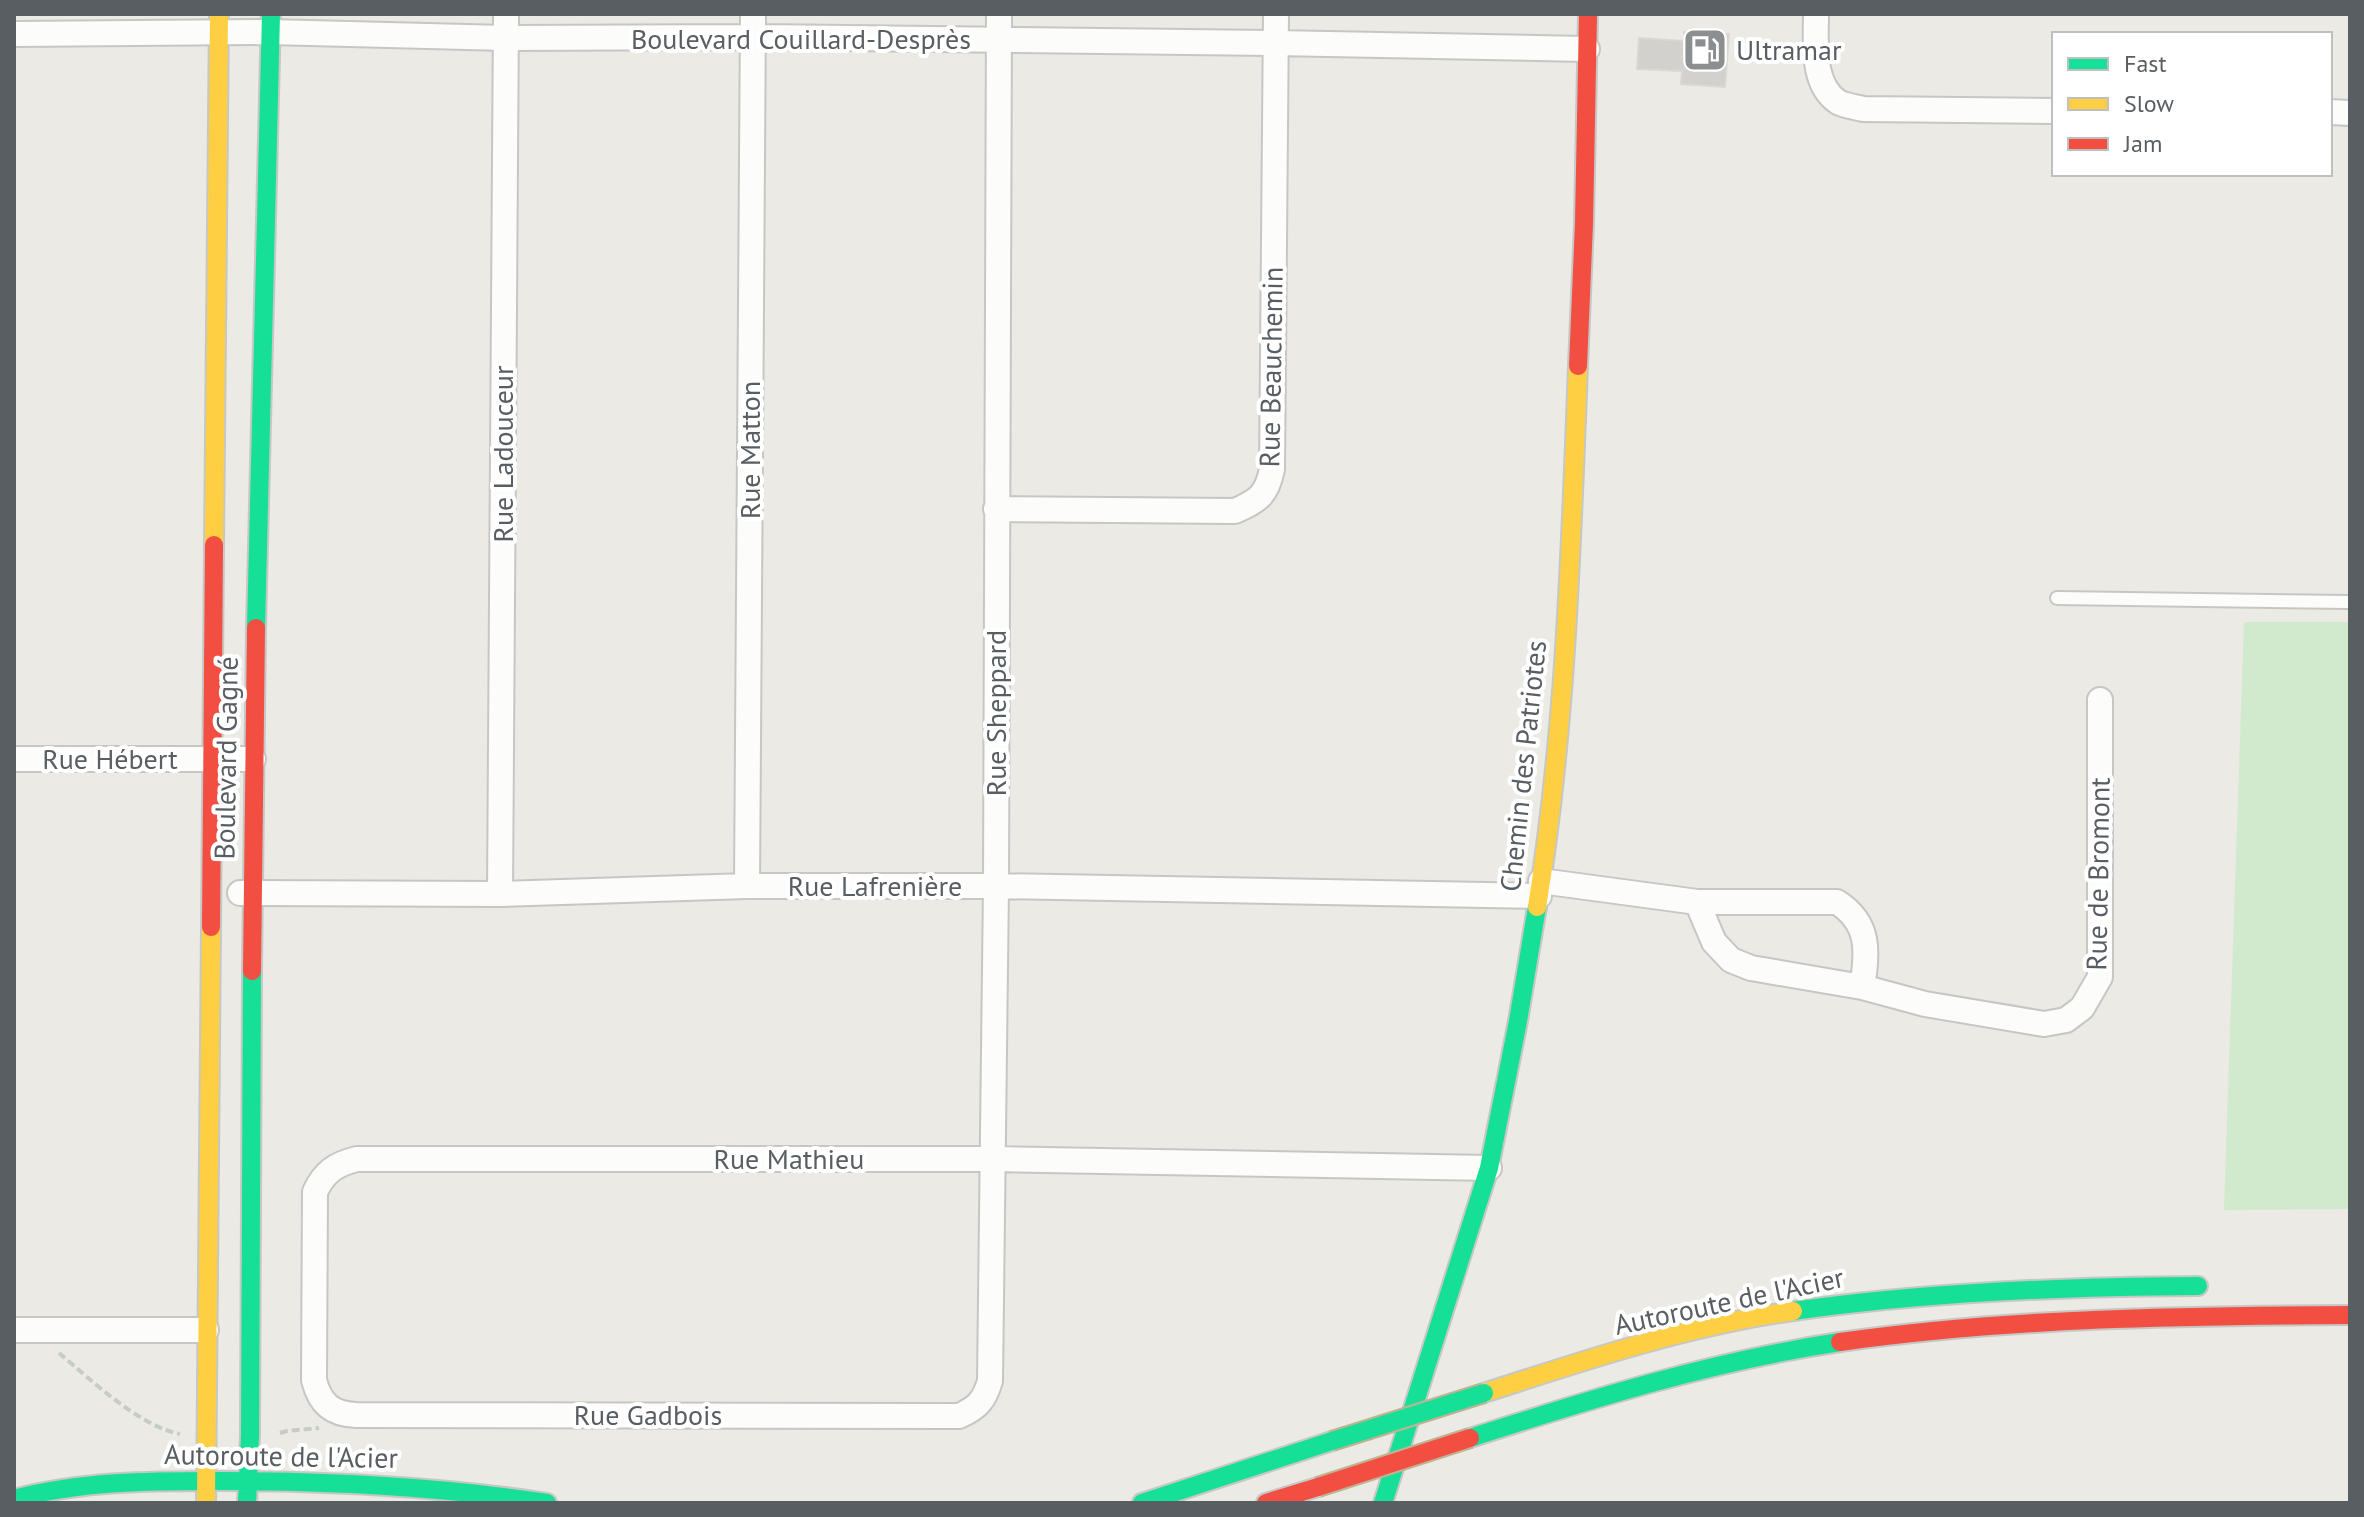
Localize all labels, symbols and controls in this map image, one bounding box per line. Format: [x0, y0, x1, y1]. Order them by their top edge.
street label: Boulevard Couillard-Desprès [631, 20, 971, 57]
fuel station icon: Ultramar [1681, 26, 1729, 74]
place label: Ultramar [1736, 31, 1842, 68]
legend [2052, 32, 2332, 176]
text: Fast [2124, 48, 2167, 79]
text: Slow [2124, 88, 2174, 119]
text: Jam [2123, 128, 2162, 159]
street label: Rue Beauchemin [1250, 266, 1291, 468]
street label: Rue Ladouceur [484, 365, 521, 542]
street label: Rue Matton [731, 381, 768, 519]
street label: Rue Sheppard [977, 630, 1014, 796]
street label: Chemin des Patriotes [1491, 639, 1554, 893]
street label: Boulevard Gagné [205, 656, 246, 860]
street label: Rue Hébert [42, 740, 178, 777]
street label: Rue de Bromont [2077, 776, 2118, 971]
street label: Rue Lafrenière [788, 867, 962, 904]
street label: Rue Mathieu [714, 1140, 864, 1177]
street label: Autoroute de l'Acier [1611, 1258, 1847, 1343]
street label: Rue Gadbois [574, 1396, 722, 1433]
street label: Autoroute de l'Acier [164, 1435, 399, 1476]

